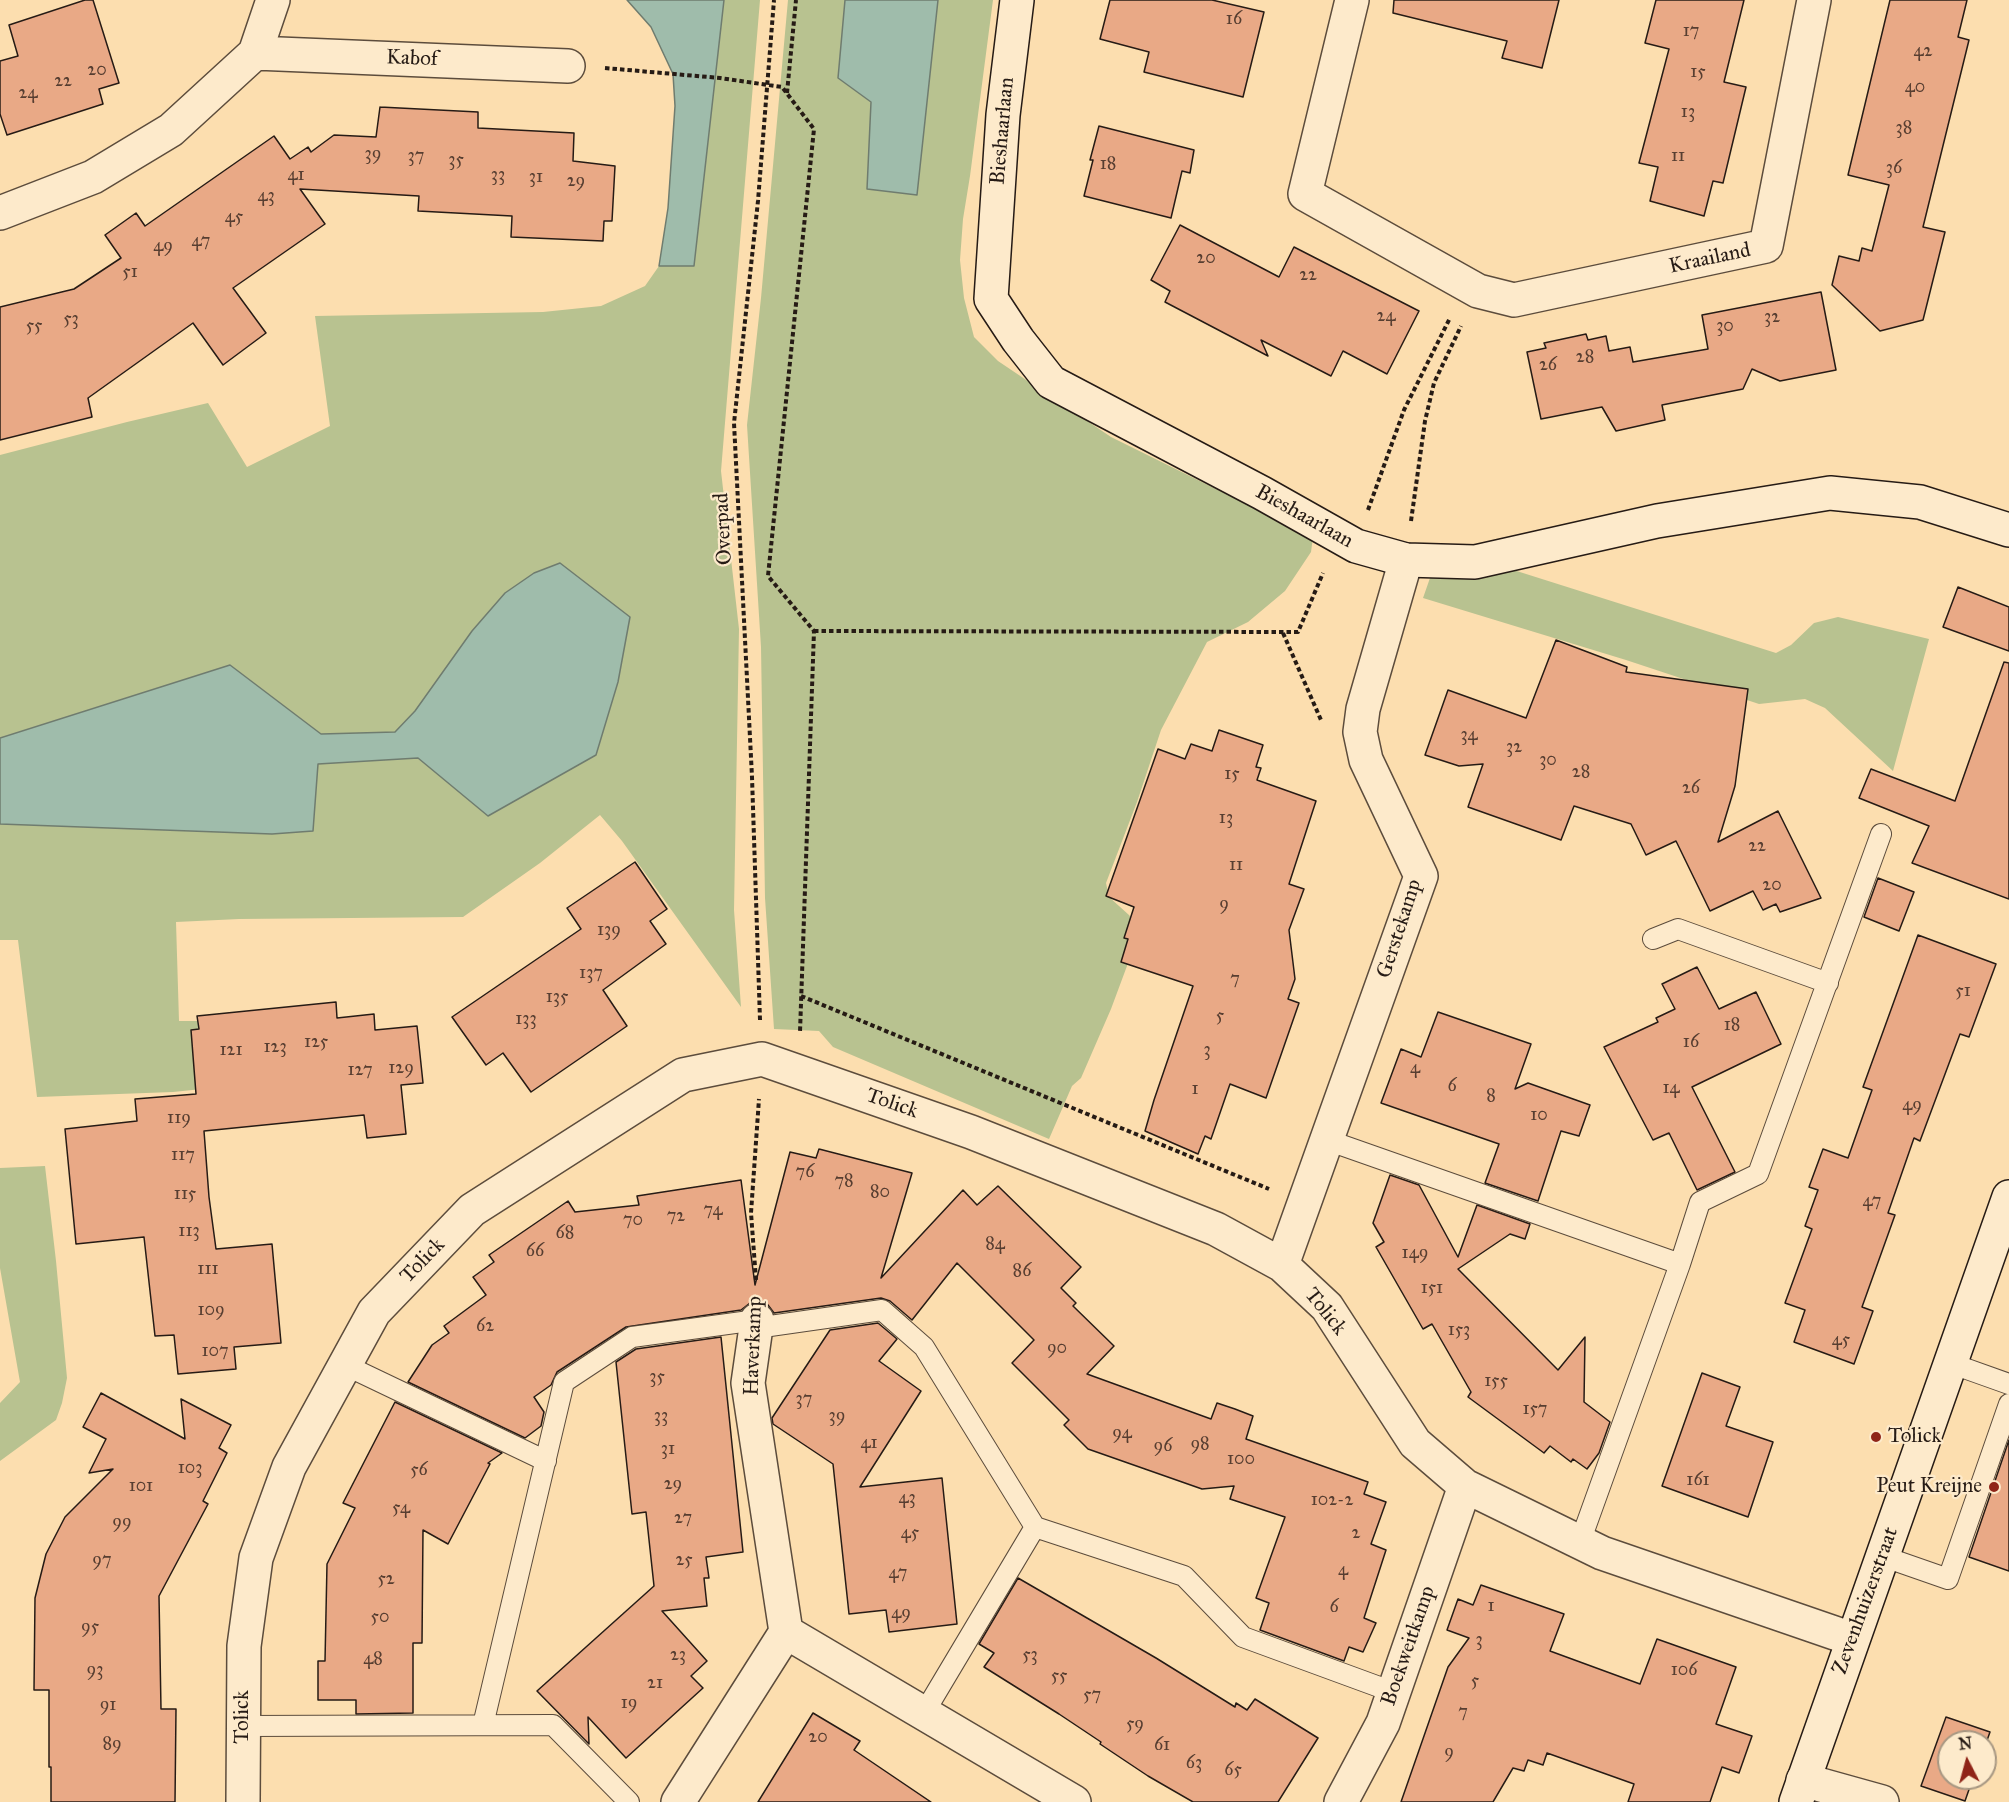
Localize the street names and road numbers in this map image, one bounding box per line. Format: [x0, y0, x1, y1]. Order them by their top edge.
street label: Kabof [386, 46, 438, 72]
street label: Bieshaarlaan [986, 76, 1020, 186]
street label: Kraailand [1667, 238, 1753, 280]
street label: Bieshaarlaan [1251, 480, 1357, 554]
street label: Overpad [710, 492, 738, 566]
street label: Gerstekamp [1372, 876, 1428, 982]
street label: Tolick [863, 1083, 921, 1125]
street label: Tolick [395, 1233, 451, 1289]
street label: Tolick [1298, 1283, 1352, 1341]
street label: Haverkamp [740, 1296, 768, 1396]
street label: Zevenhuizerstraat [1828, 1524, 1904, 1678]
street label: Boekweitkamp [1377, 1583, 1441, 1709]
street label: Tolick [230, 1690, 256, 1744]

